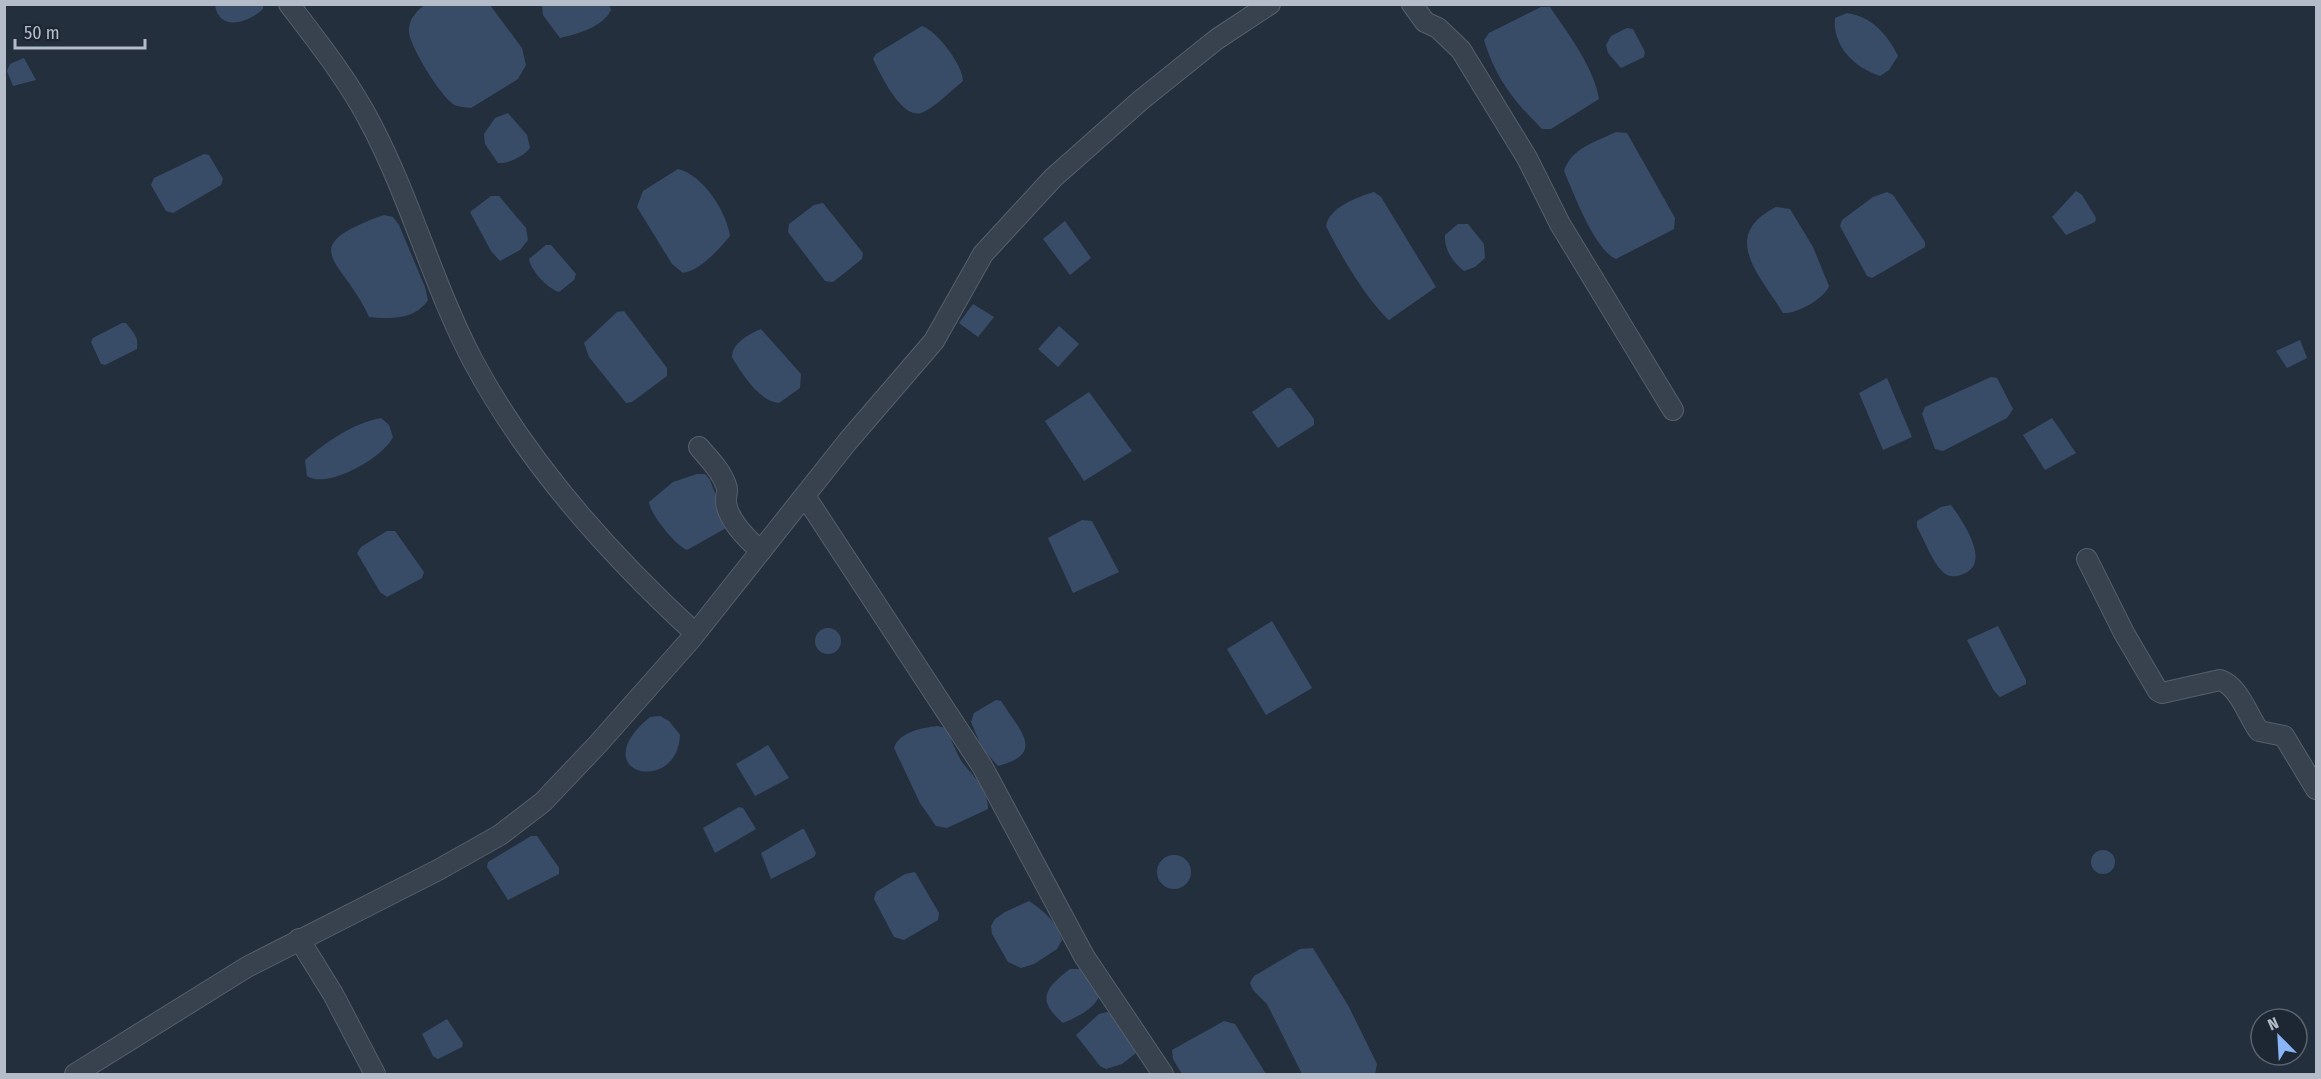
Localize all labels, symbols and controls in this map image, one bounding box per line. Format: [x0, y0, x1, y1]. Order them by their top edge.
scale bar [15, 12, 146, 50]
text: 50 m [24, 22, 60, 44]
north arrow [2249, 1007, 2309, 1067]
text: N [2265, 1013, 2281, 1034]

